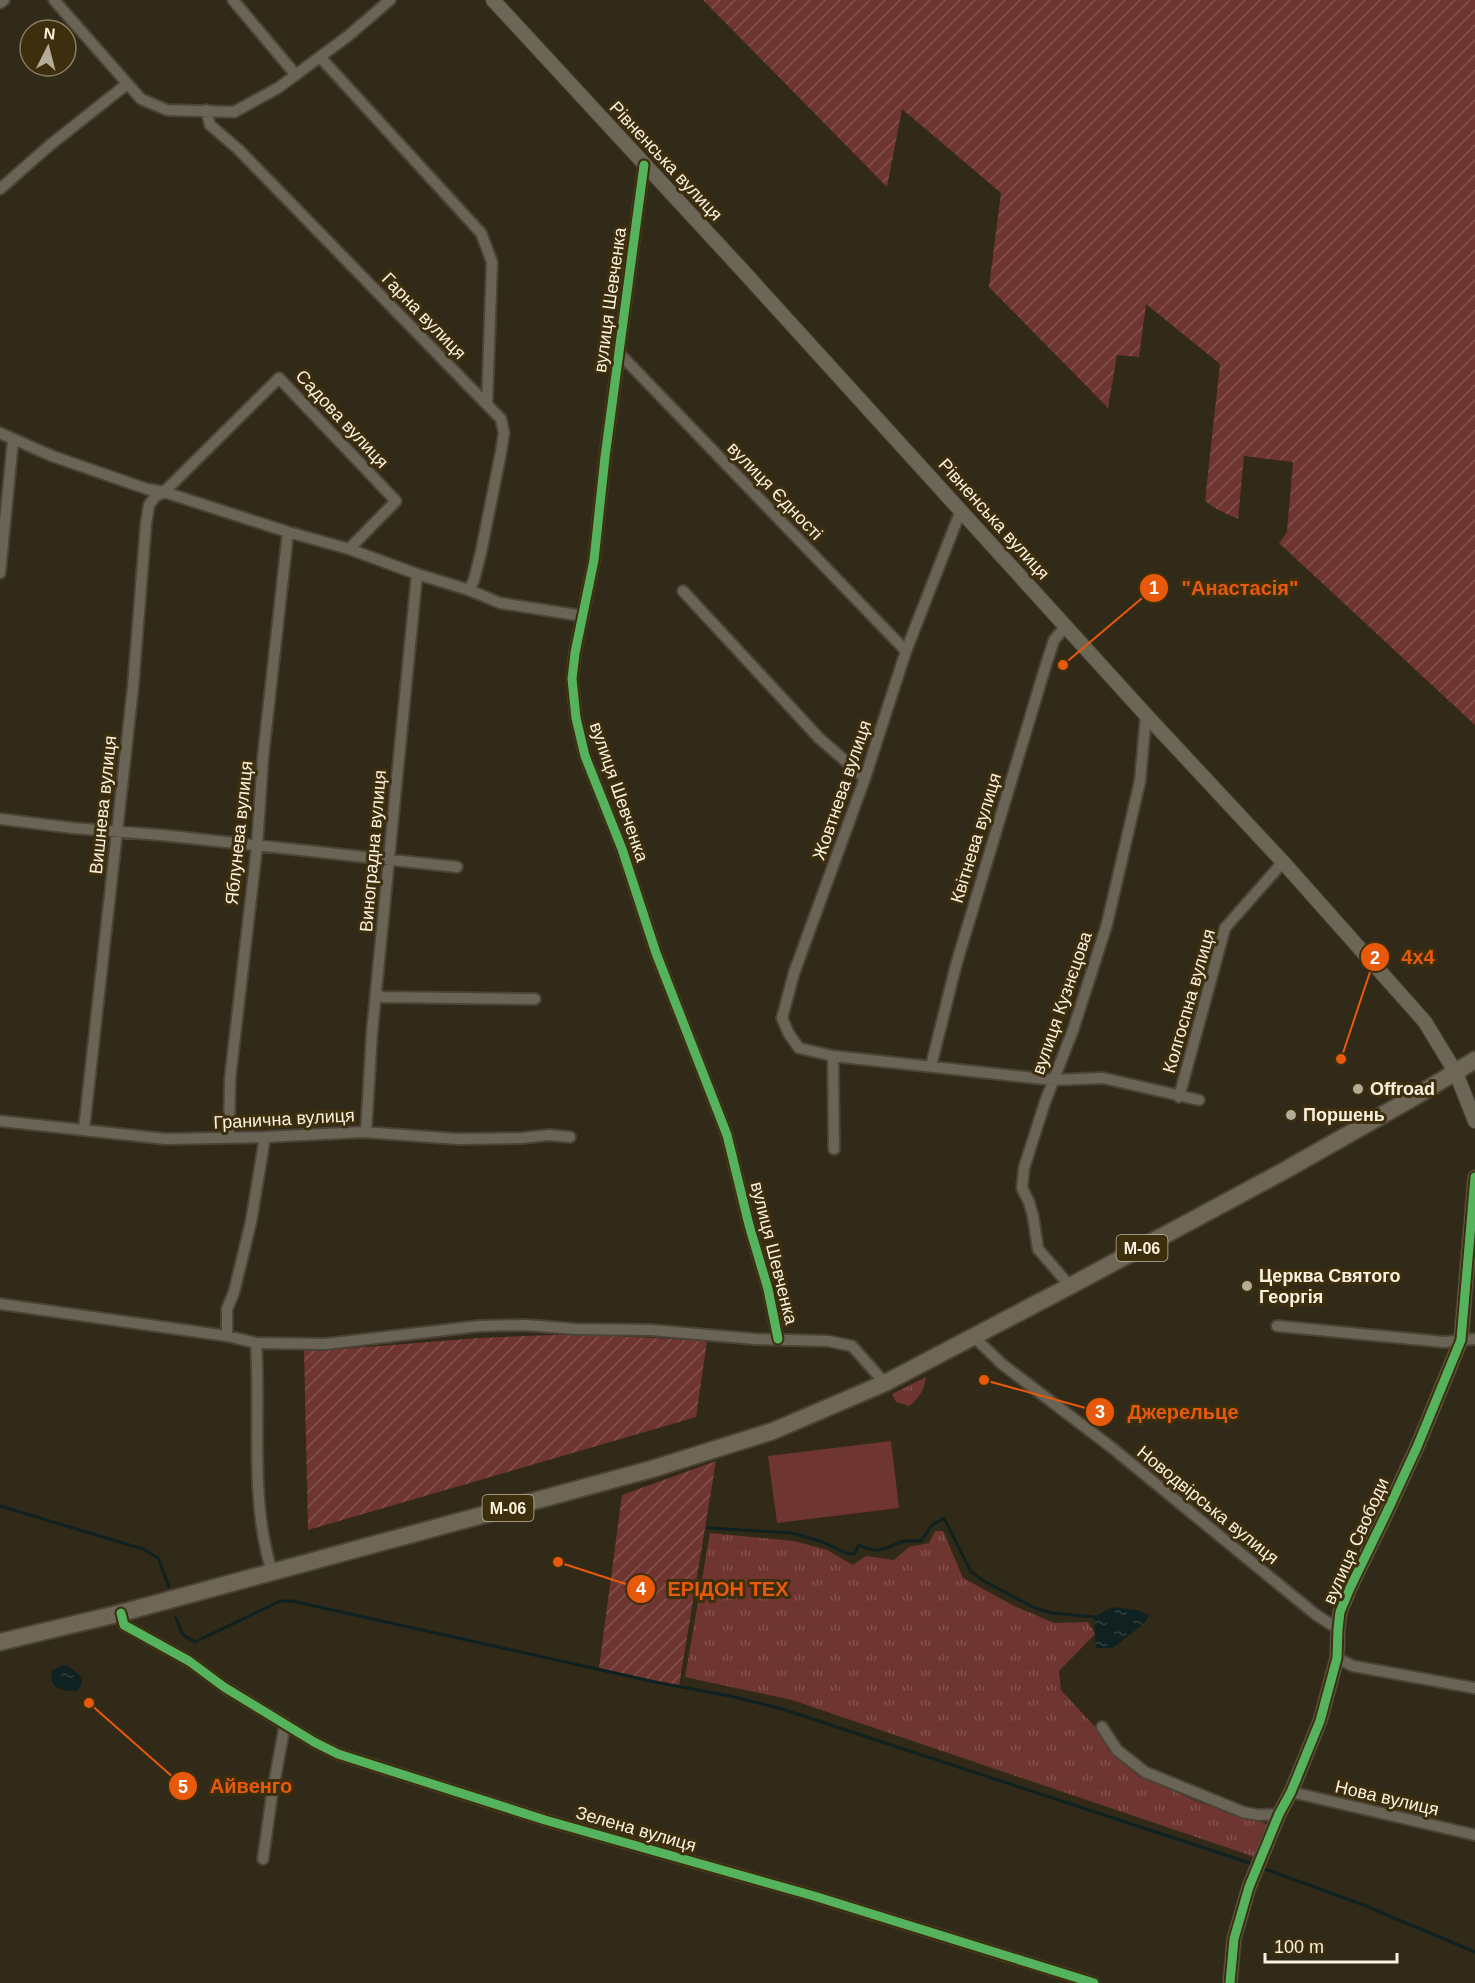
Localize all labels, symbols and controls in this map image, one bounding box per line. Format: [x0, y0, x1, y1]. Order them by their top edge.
north arrow [18, 18, 78, 78]
text: N [43, 25, 56, 43]
street label: Рівненська вулиця [606, 97, 726, 225]
street label: вулиця Шевченка [590, 225, 630, 374]
street label: Гарна вулиця [378, 269, 470, 363]
street label: Садова вулиця [292, 366, 392, 472]
street label: вулиця Єдності [723, 438, 827, 544]
street label: Рівненська вулиця [935, 455, 1053, 583]
callout: "Анастасія" [1139, 569, 1310, 607]
text: "Анастасія" [1181, 577, 1299, 599]
text: 1 [1149, 578, 1159, 598]
street label: Жовтнева вулиця [809, 717, 875, 863]
street label: вулиця Шевченка [586, 720, 653, 865]
street label: Вишнева вулиця [86, 735, 120, 875]
street label: Яблунева вулиця [221, 760, 257, 906]
street label: Виноградна вулиця [356, 769, 390, 933]
street label: Квітнева вулиця [947, 771, 1005, 905]
street label: Колгоспна вулиця [1159, 927, 1219, 1075]
street label: вулиця Кузнєцова [1028, 928, 1096, 1077]
callout: 4x4 [1360, 938, 1447, 976]
text: 4x4 [1401, 946, 1436, 968]
text: 2 [1370, 948, 1380, 968]
place label: Offroad [1370, 1079, 1435, 1099]
marker: Offroad [1351, 1082, 1365, 1096]
street label: Гранична вулиця [213, 1105, 355, 1133]
place label: Поршень [1303, 1105, 1385, 1125]
marker: Поршень [1284, 1108, 1298, 1122]
street label: вулиця Шевченка [747, 1180, 802, 1327]
road number: М-06 [1116, 1235, 1168, 1261]
place label: Церква Святого Георгія [1259, 1266, 1400, 1307]
marker: Церква Святого Георгія [1240, 1279, 1254, 1293]
callout: Джерельце [1085, 1393, 1251, 1431]
text: Джерельце [1127, 1401, 1239, 1423]
text: 3 [1095, 1402, 1105, 1422]
street label: Новодвірська вулиця [1133, 1442, 1283, 1568]
street label: вулиця Свободи [1319, 1475, 1393, 1607]
road number: М-06 [482, 1495, 534, 1521]
callout: ЕРІДОН ТЕХ [626, 1570, 801, 1608]
text: ЕРІДОН ТЕХ [668, 1578, 789, 1600]
text: 4 [636, 1579, 646, 1599]
callout: Айвенго [168, 1767, 304, 1805]
text: Айвенго [210, 1775, 292, 1797]
street label: Нова вулиця [1333, 1776, 1441, 1820]
text: 5 [178, 1777, 188, 1797]
street label: Зелена вулиця [574, 1802, 698, 1856]
scale bar [1265, 1926, 1397, 1964]
text: 100 m [1274, 1937, 1324, 1957]

